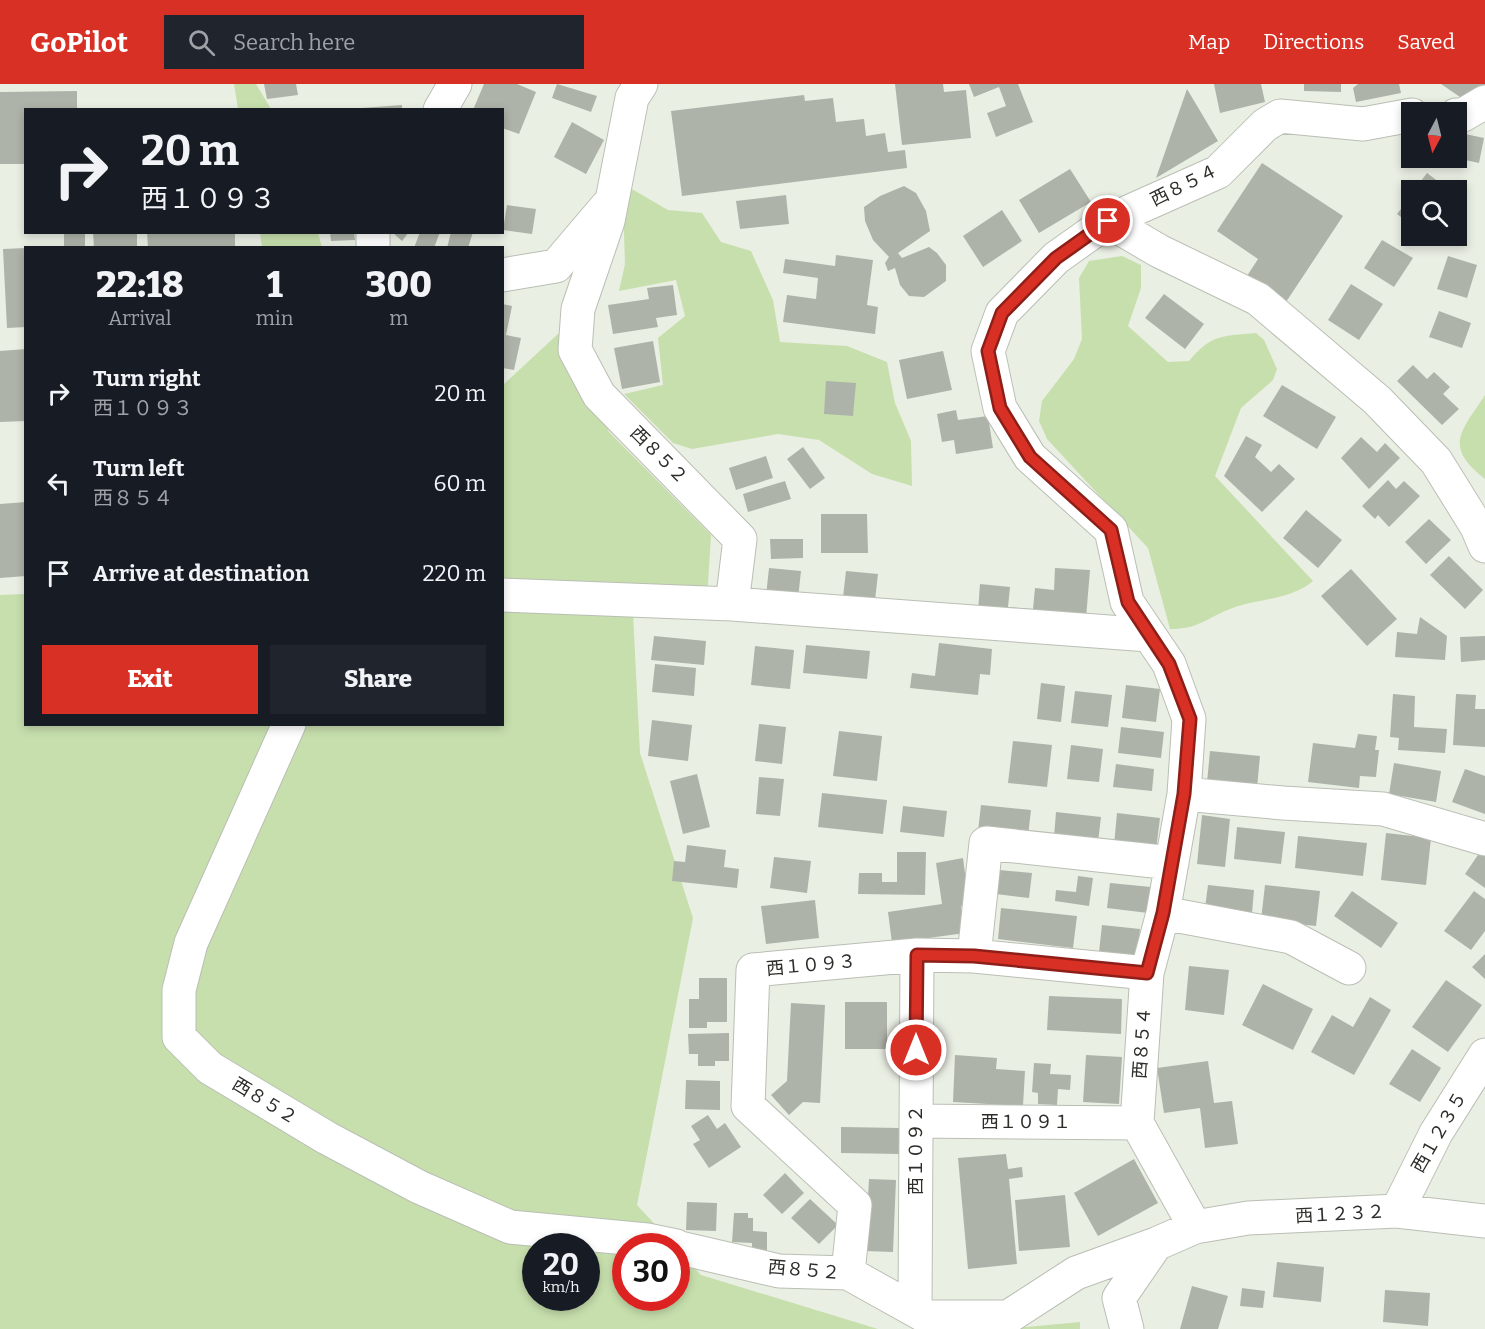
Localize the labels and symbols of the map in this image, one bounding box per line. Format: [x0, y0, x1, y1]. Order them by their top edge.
north arrow [1401, 102, 1467, 168]
street label: 西８５４ [1147, 159, 1221, 211]
pin [1082, 195, 1133, 246]
street label: 西８５２ [626, 422, 692, 488]
street label: 西１０９３ [765, 950, 857, 980]
street label: 西８５４ [1129, 1006, 1155, 1080]
position arrow [884, 1018, 948, 1082]
street label: 西８５２ [228, 1073, 302, 1129]
street label: 西１２３５ [1407, 1088, 1471, 1176]
street label: 西１０９２ [905, 1105, 927, 1195]
street label: 西１０９１ [981, 1111, 1071, 1133]
street label: 西１２３２ [1294, 1201, 1386, 1227]
speed limit sign: 30 [612, 1233, 690, 1311]
street label: 西８５２ [767, 1256, 841, 1284]

